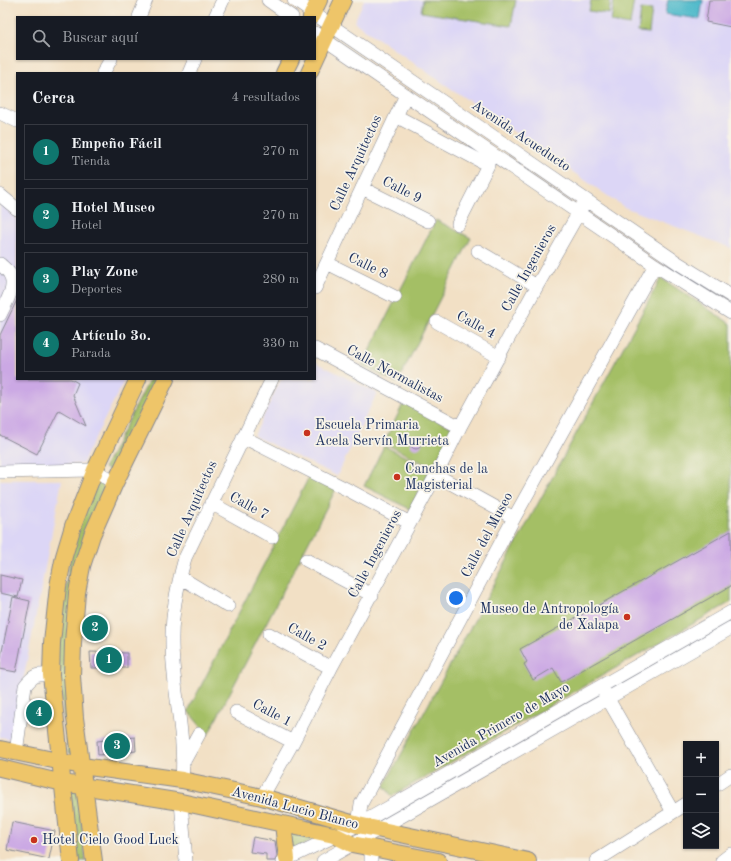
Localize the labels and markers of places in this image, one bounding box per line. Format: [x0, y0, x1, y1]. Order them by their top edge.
place label: Escuela Primaria Acela Servín Murrieta [315, 418, 449, 448]
marker: Escuela Primaria Acela Servín Murrieta [302, 428, 312, 438]
place label: Canchas de la Magisterial [405, 462, 488, 492]
marker: Canchas de la Magisterial [392, 472, 402, 482]
place label: Museo de Antropología de Xalapa [480, 602, 619, 632]
marker: Museo de Antropología de Xalapa [622, 612, 632, 622]
pin: 2 [82, 613, 108, 643]
pin: 1 [96, 645, 122, 675]
pin: 4 [26, 698, 52, 728]
pin: 3 [104, 731, 130, 761]
place label: Hotel Cielo Good Luck [42, 833, 179, 847]
marker: Hotel Cielo Good Luck [29, 835, 39, 845]

